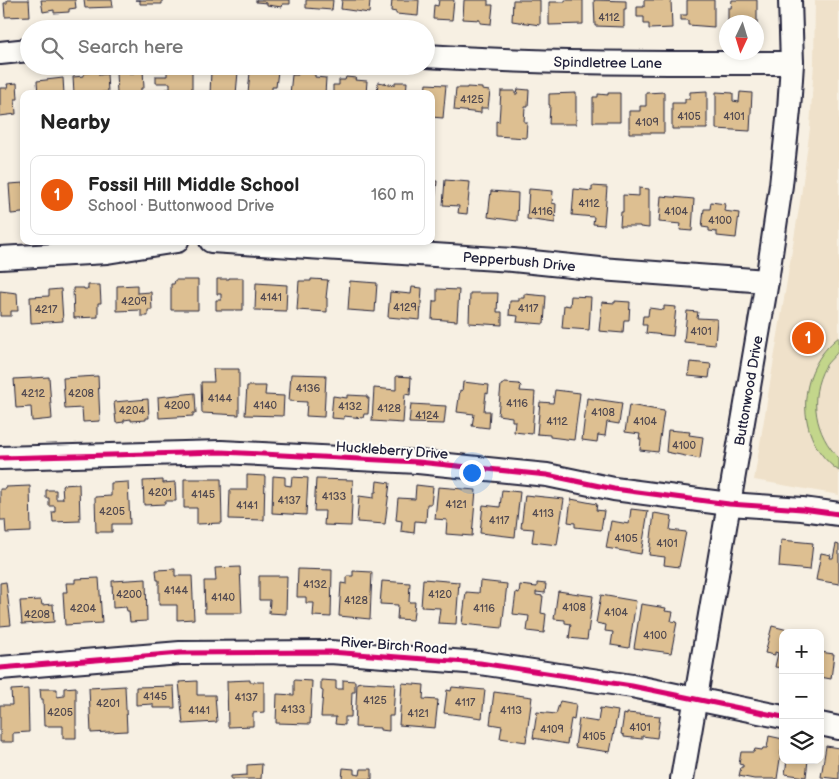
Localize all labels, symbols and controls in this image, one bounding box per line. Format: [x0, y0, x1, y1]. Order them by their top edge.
house number: 4112 [598, 11, 620, 24]
north arrow [719, 15, 764, 60]
search box [20, 20, 435, 75]
icon: search [38, 34, 66, 62]
text: Search here [78, 36, 183, 59]
street label: Spindletree Lane [553, 54, 662, 72]
house number: 4125 [460, 93, 484, 106]
text: Nearby [40, 110, 110, 135]
house number: 4105 [677, 110, 701, 123]
house number: 4101 [723, 110, 745, 123]
house number: 4109 [635, 116, 659, 129]
text: Fossil Hill Middle School [88, 174, 299, 197]
text: 1 [54, 186, 60, 205]
text: 160 m [371, 186, 414, 205]
text: School · Buttonwood Drive [88, 197, 274, 216]
house number: 4112 [578, 197, 600, 210]
house number: 4116 [531, 205, 553, 218]
house number: 4104 [664, 205, 688, 218]
house number: 4100 [708, 214, 732, 227]
street label: Pepperbush Drive [462, 249, 576, 275]
house number: 4141 [260, 291, 282, 304]
house number: 4209 [121, 295, 147, 308]
house number: 4129 [393, 301, 417, 314]
house number: 4117 [518, 302, 539, 315]
house number: 4217 [35, 303, 58, 316]
pin: 1 [792, 319, 824, 357]
house number: 4101 [690, 325, 712, 338]
street label: Buttonwood Drive [731, 334, 767, 447]
house number: 4136 [296, 382, 321, 395]
house number: 4212 [21, 387, 45, 400]
house number: 4208 [68, 387, 94, 400]
house number: 4144 [208, 392, 232, 405]
house number: 4116 [506, 397, 528, 410]
house number: 4200 [164, 399, 191, 412]
house number: 4140 [253, 399, 278, 412]
house number: 4132 [338, 400, 363, 413]
house number: 4128 [377, 402, 401, 415]
house number: 4204 [119, 404, 145, 417]
house number: 4108 [591, 406, 615, 419]
house number: 4124 [415, 409, 439, 422]
house number: 4112 [546, 415, 568, 428]
house number: 4104 [633, 415, 657, 428]
street label: Huckleberry Drive [335, 438, 449, 463]
house number: 4100 [672, 439, 696, 452]
your location [459, 460, 485, 486]
house number: 4201 [148, 486, 172, 499]
house number: 4145 [191, 488, 215, 501]
house number: 4133 [322, 490, 346, 503]
house number: 4137 [277, 494, 301, 507]
house number: 4121 [445, 498, 467, 511]
house number: 4141 [236, 499, 258, 512]
house number: 4205 [99, 505, 125, 518]
house number: 4113 [532, 507, 554, 520]
house number: 4117 [489, 514, 510, 527]
house number: 4105 [614, 532, 638, 545]
house number: 4101 [656, 537, 678, 550]
house number: 4132 [303, 578, 328, 591]
house number: 4144 [164, 584, 188, 597]
house number: 4200 [116, 588, 143, 601]
house number: 4120 [428, 588, 452, 601]
house number: 4140 [211, 591, 236, 604]
house number: 4128 [344, 594, 368, 607]
house number: 4108 [562, 601, 586, 614]
house number: 4204 [70, 602, 96, 615]
house number: 4116 [473, 602, 495, 615]
house number: 4104 [604, 606, 628, 619]
house number: 4208 [24, 608, 50, 621]
house number: 4100 [643, 629, 667, 642]
map controls [779, 629, 824, 764]
button: + [779, 629, 824, 674]
street label: River Birch Road [340, 633, 448, 658]
button: − [779, 674, 824, 719]
house number: 4145 [143, 690, 167, 703]
house number: 4137 [234, 691, 258, 704]
house number: 4125 [363, 694, 387, 707]
house number: 4117 [455, 696, 476, 709]
house number: 4201 [96, 697, 120, 710]
house number: 4133 [281, 703, 305, 716]
house number: 4141 [188, 704, 210, 717]
house number: 4113 [500, 704, 522, 717]
house number: 4205 [47, 706, 73, 719]
house number: 4121 [407, 707, 429, 720]
button: layers [779, 719, 824, 764]
house number: 4101 [629, 721, 651, 734]
house number: 4109 [540, 723, 564, 736]
house number: 4105 [582, 730, 606, 743]

